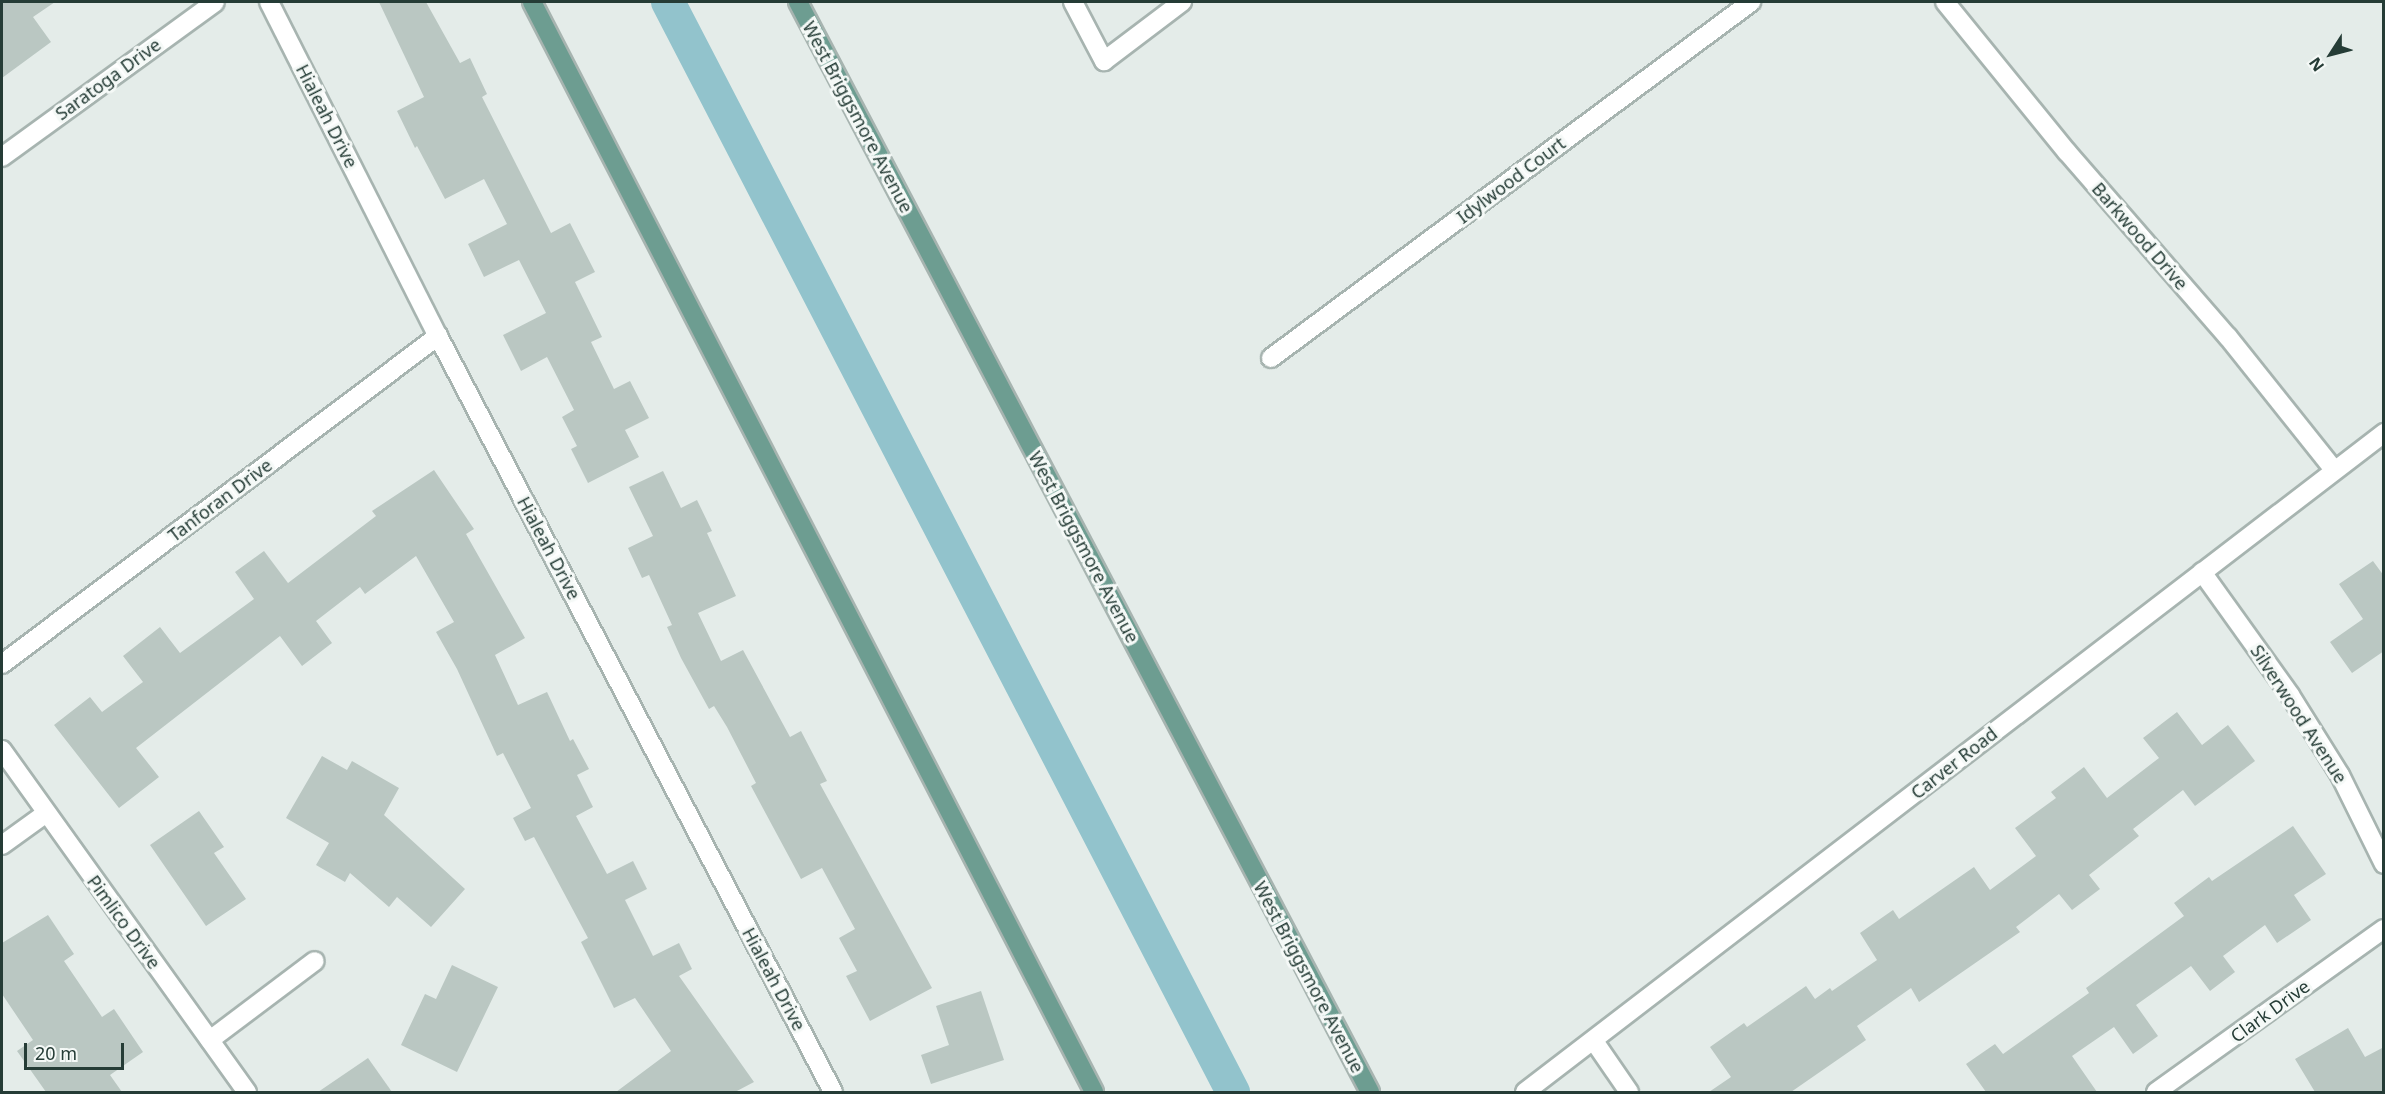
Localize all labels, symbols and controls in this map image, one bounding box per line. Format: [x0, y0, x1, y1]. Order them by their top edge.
street label: West Briggsmore Avenue [798, 18, 918, 216]
north arrow [2301, 24, 2361, 84]
street label: Saratoga Drive [51, 34, 165, 124]
text: N [2304, 53, 2329, 76]
street label: Hialeah Drive [292, 61, 362, 171]
street label: Idylwood Court [1453, 132, 1569, 228]
street label: Barkwood Drive [2088, 178, 2192, 294]
street label: West Briggsmore Avenue [1024, 448, 1144, 646]
street label: Tanforan Drive [164, 454, 276, 546]
street label: Hialeah Drive [513, 493, 585, 603]
street label: Silverwood Avenue [2246, 641, 2352, 787]
street label: Carver Road [1907, 723, 2001, 803]
street label: Pimlico Drive [83, 871, 165, 973]
street label: West Briggsmore Avenue [1249, 878, 1369, 1076]
street label: Hialeah Drive [738, 924, 810, 1034]
street label: Clark Drive [2226, 975, 2314, 1047]
scale bar [27, 1031, 128, 1069]
text: 20 m [35, 1041, 77, 1065]

